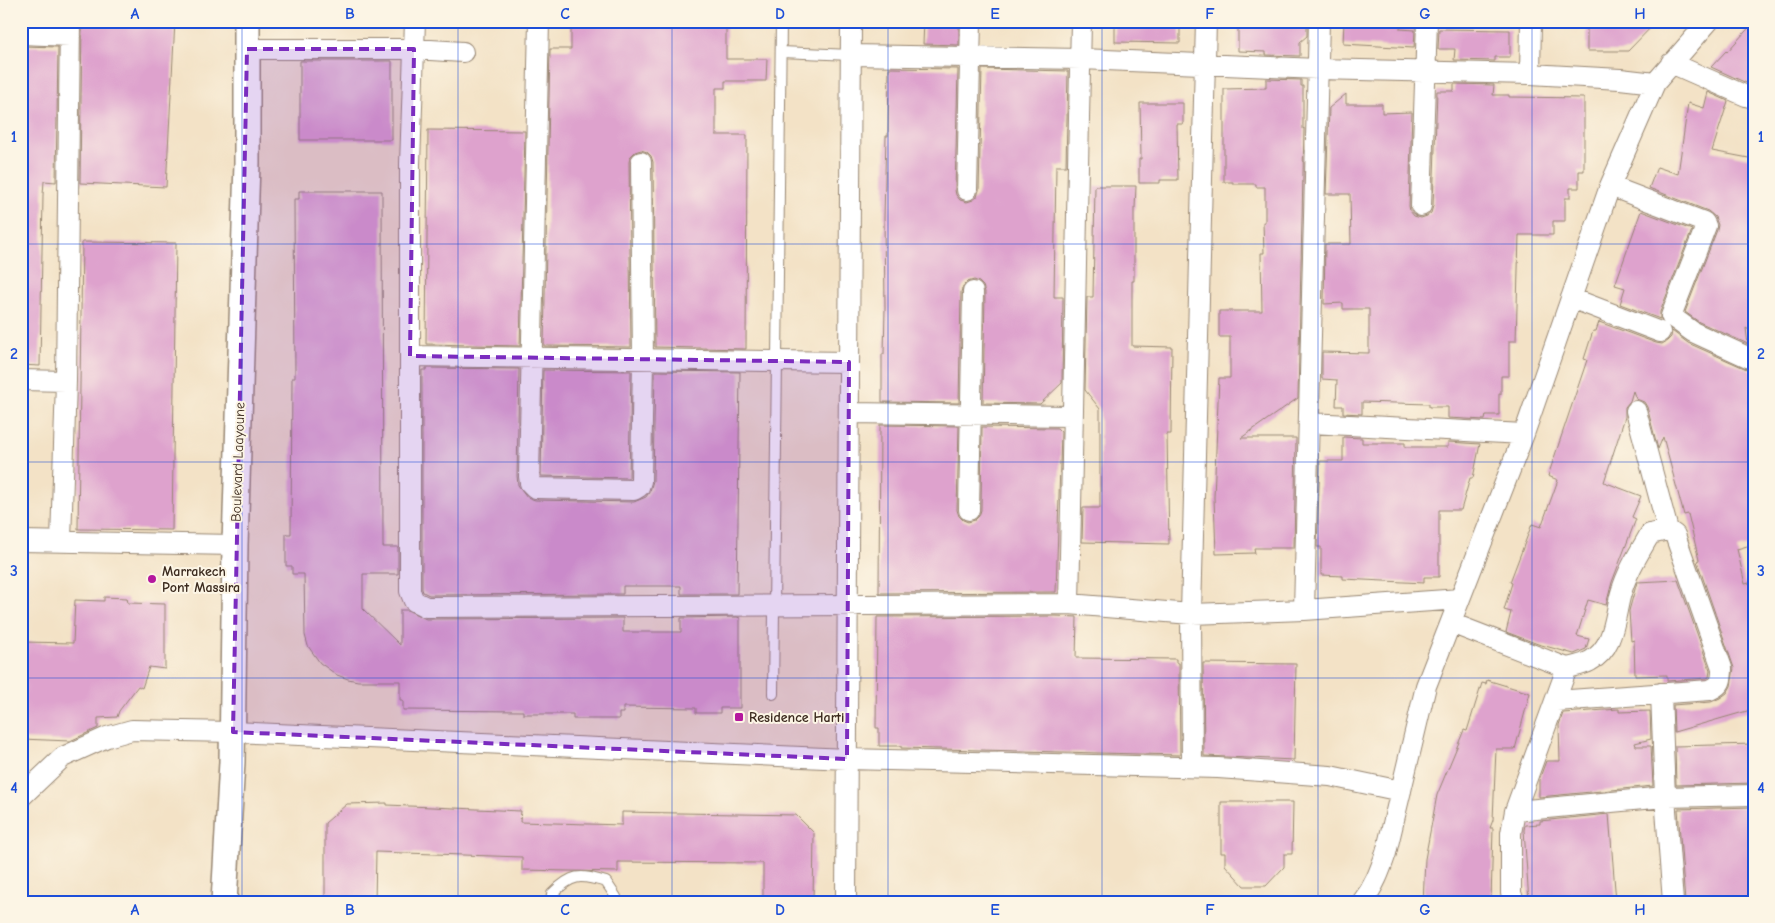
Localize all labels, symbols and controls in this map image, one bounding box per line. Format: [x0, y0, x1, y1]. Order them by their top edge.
text: A [131, 5, 140, 23]
text: B [345, 5, 355, 23]
text: C [560, 5, 570, 23]
text: D [775, 5, 785, 23]
text: E [990, 5, 1000, 23]
text: F [1205, 5, 1215, 23]
text: G [1419, 5, 1431, 23]
text: H [1634, 5, 1646, 23]
text: 1 [11, 128, 17, 146]
text: 1 [1758, 128, 1764, 146]
text: 2 [10, 345, 18, 363]
text: 2 [1757, 345, 1765, 363]
street label: Boulevard Laayoune [227, 402, 249, 522]
text: 3 [10, 562, 18, 580]
text: 3 [1757, 562, 1765, 580]
place label: Marrakech Pont Massira [162, 563, 240, 596]
marker: Marrakech Pont Massira [146, 573, 158, 585]
place label: Residence Harti [749, 709, 844, 726]
marker: Residence Harti [733, 711, 745, 723]
text: 4 [10, 779, 18, 797]
text: 4 [1757, 779, 1765, 797]
text: A [131, 901, 140, 919]
text: B [345, 901, 355, 919]
text: C [560, 901, 570, 919]
text: D [775, 901, 785, 919]
text: E [990, 901, 1000, 919]
text: F [1205, 901, 1215, 919]
text: G [1419, 901, 1431, 919]
text: H [1634, 901, 1646, 919]

